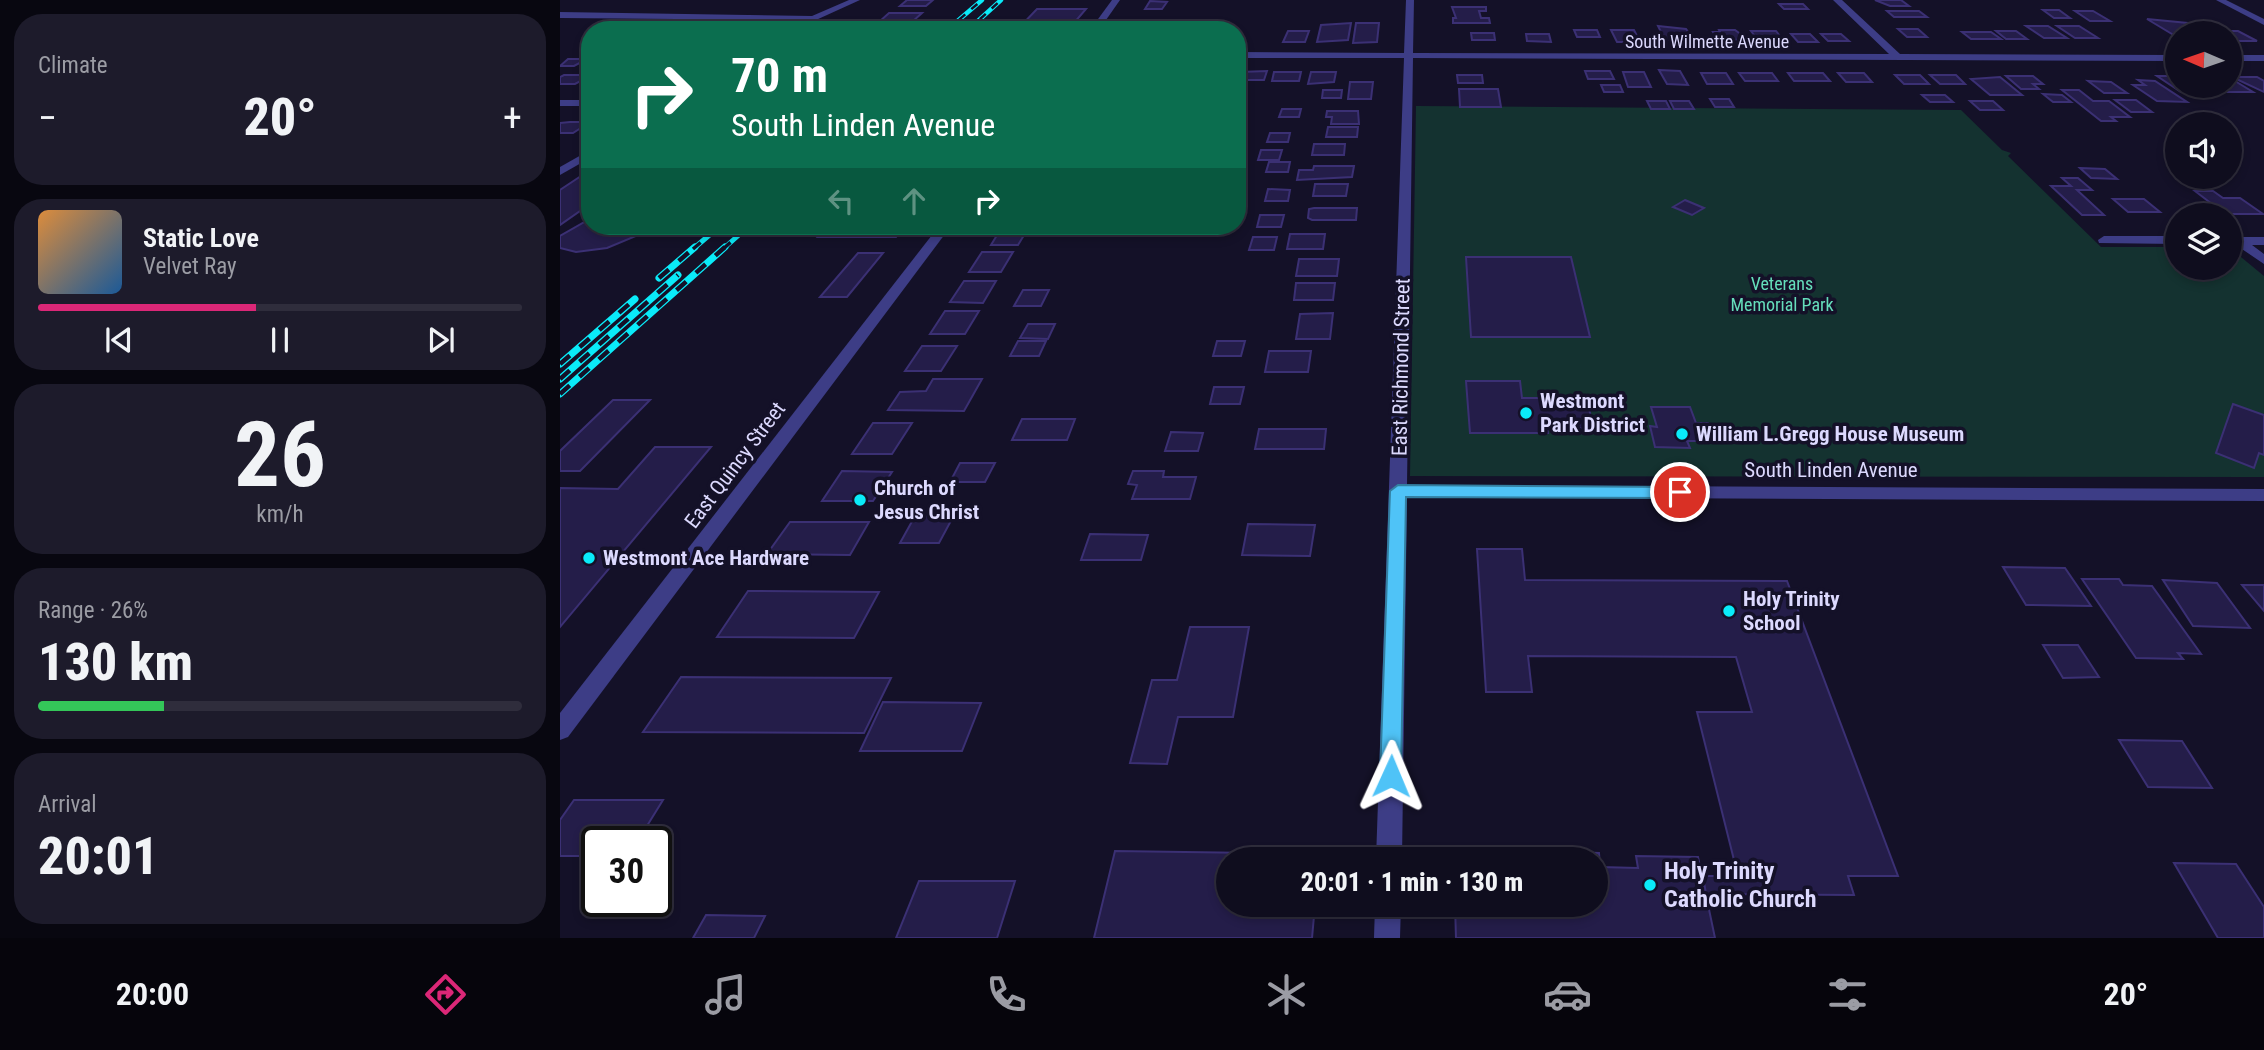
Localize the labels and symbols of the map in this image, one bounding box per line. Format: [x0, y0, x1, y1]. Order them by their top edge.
north arrow [2165, 21, 2242, 98]
street label: South Wilmette Avenue [1625, 31, 1789, 52]
park label: Veterans Memorial Park [1730, 273, 1834, 315]
street label: East Richmond Street [1387, 278, 1415, 456]
place label: Westmont Park District [1540, 389, 1645, 437]
street label: East Quincy Street [680, 397, 790, 533]
marker: Westmont Park District [1518, 405, 1534, 421]
place label: William L.Gregg House Museum [1696, 422, 1964, 446]
marker: William L.Gregg House Museum [1674, 426, 1690, 442]
street label: South Linden Avenue [1744, 458, 1918, 482]
pin [1650, 462, 1710, 522]
place label: Church of Jesus Christ [874, 476, 979, 524]
marker: Church of Jesus Christ [852, 492, 868, 508]
place label: Westmont Ace Hardware [603, 546, 809, 570]
marker: Westmont Ace Hardware [581, 550, 597, 566]
place label: Holy Trinity School [1743, 587, 1840, 635]
marker: Holy Trinity School [1721, 603, 1737, 619]
position arrow [1354, 739, 1428, 813]
speed limit sign: 30 [581, 826, 672, 917]
place label: Holy Trinity Catholic Church [1664, 857, 1817, 913]
marker: Holy Trinity Catholic Church [1642, 877, 1658, 893]

